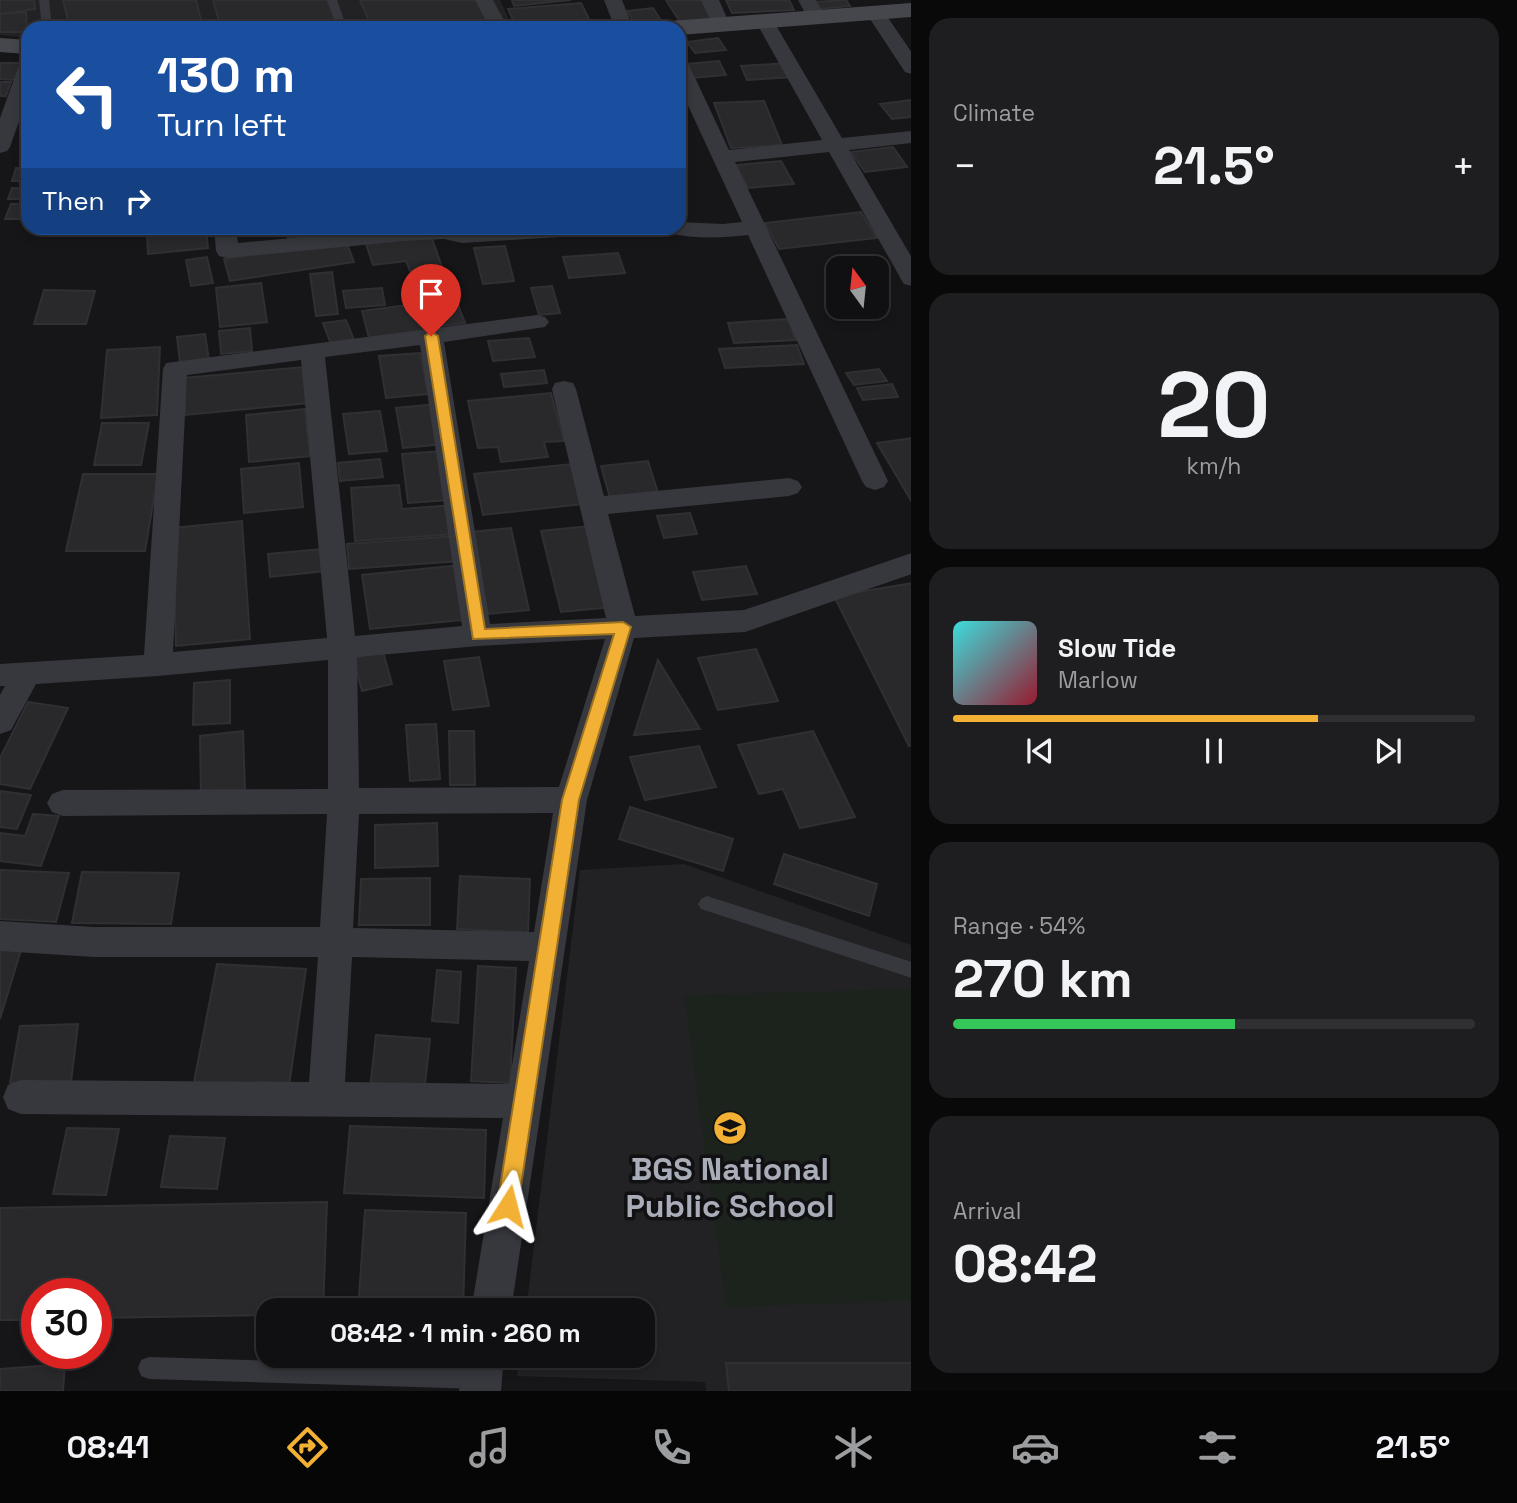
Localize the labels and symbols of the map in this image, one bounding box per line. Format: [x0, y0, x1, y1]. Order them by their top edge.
north arrow [826, 256, 889, 318]
pin [401, 264, 461, 336]
school or university icon: BGS National Public School [711, 1109, 749, 1147]
place label: BGS National Public School [626, 1149, 834, 1226]
position arrow [471, 1169, 545, 1243]
speed limit sign: 30 [21, 1278, 112, 1369]

